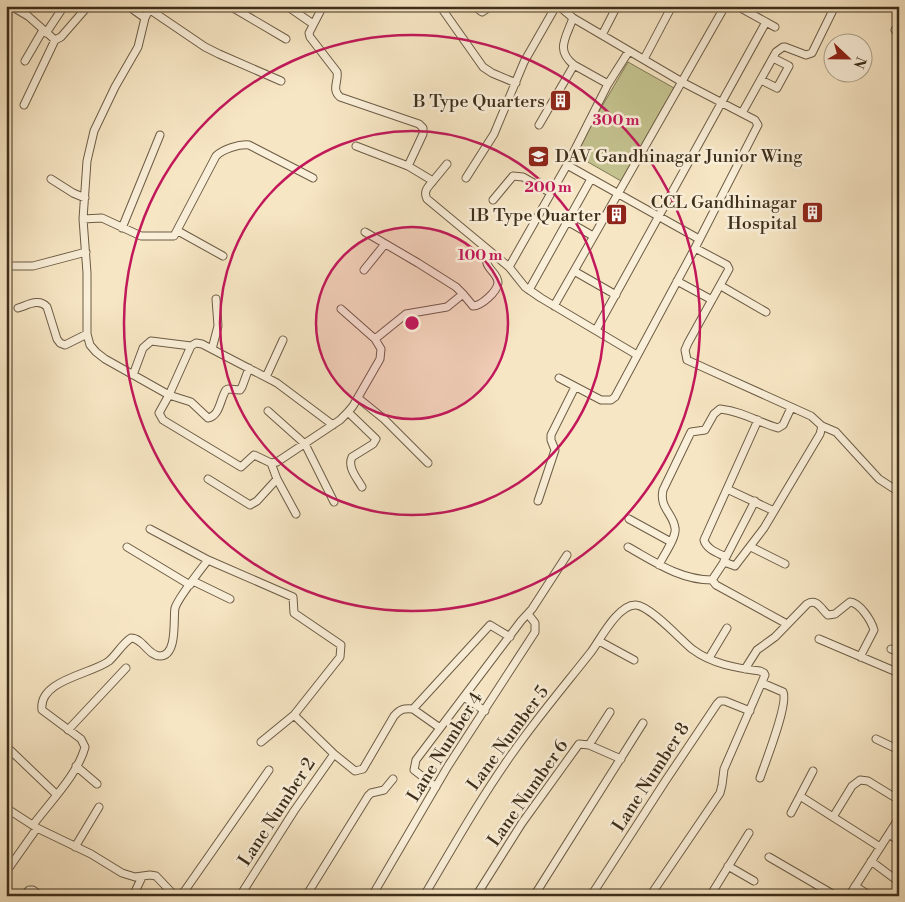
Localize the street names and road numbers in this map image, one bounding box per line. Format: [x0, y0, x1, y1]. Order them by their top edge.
street label: Lane Number 5 [462, 681, 554, 795]
street label: Lane Number 4 [402, 688, 488, 806]
street label: Lane Number 8 [607, 718, 695, 836]
street label: Lane Number 6 [483, 735, 573, 851]
street label: Lane Number 2 [233, 753, 321, 871]

